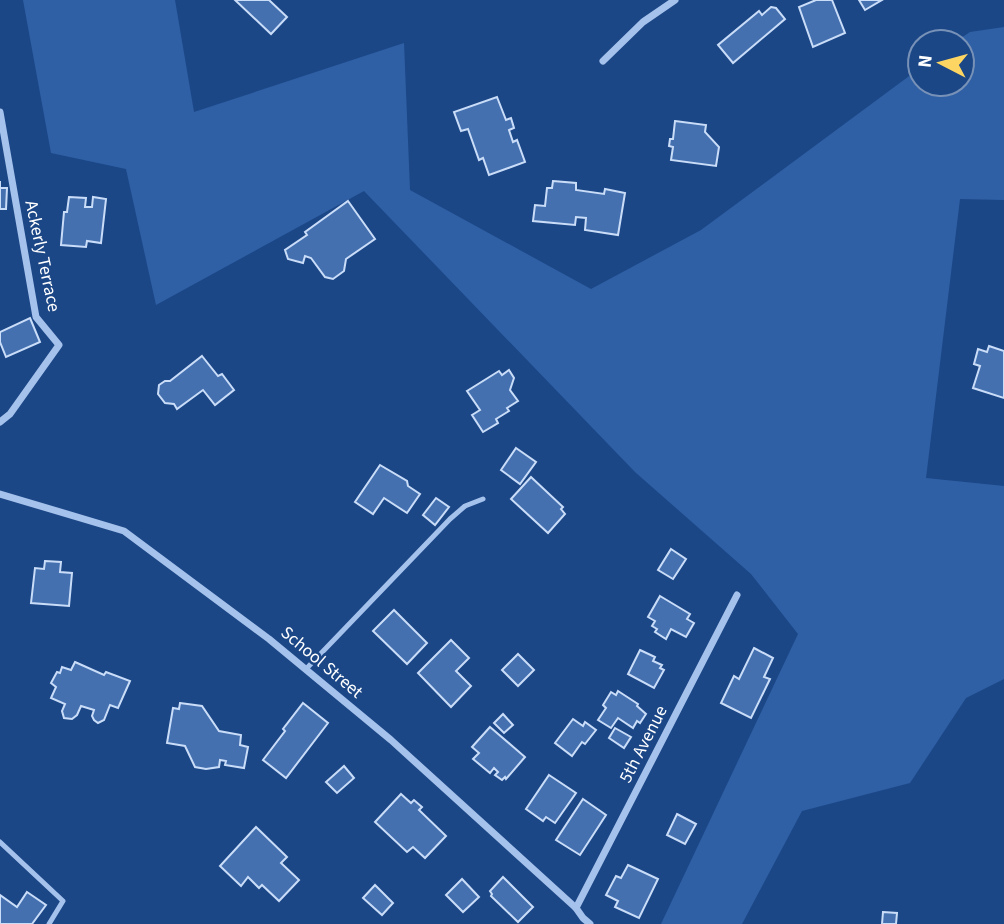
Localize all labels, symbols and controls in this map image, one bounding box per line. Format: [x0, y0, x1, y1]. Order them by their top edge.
north arrow [906, 28, 976, 98]
text: N [911, 54, 940, 69]
street label: Ackerly Terrace [18, 198, 67, 314]
street label: School Street [275, 621, 368, 704]
street label: 5th Avenue [613, 701, 674, 787]

